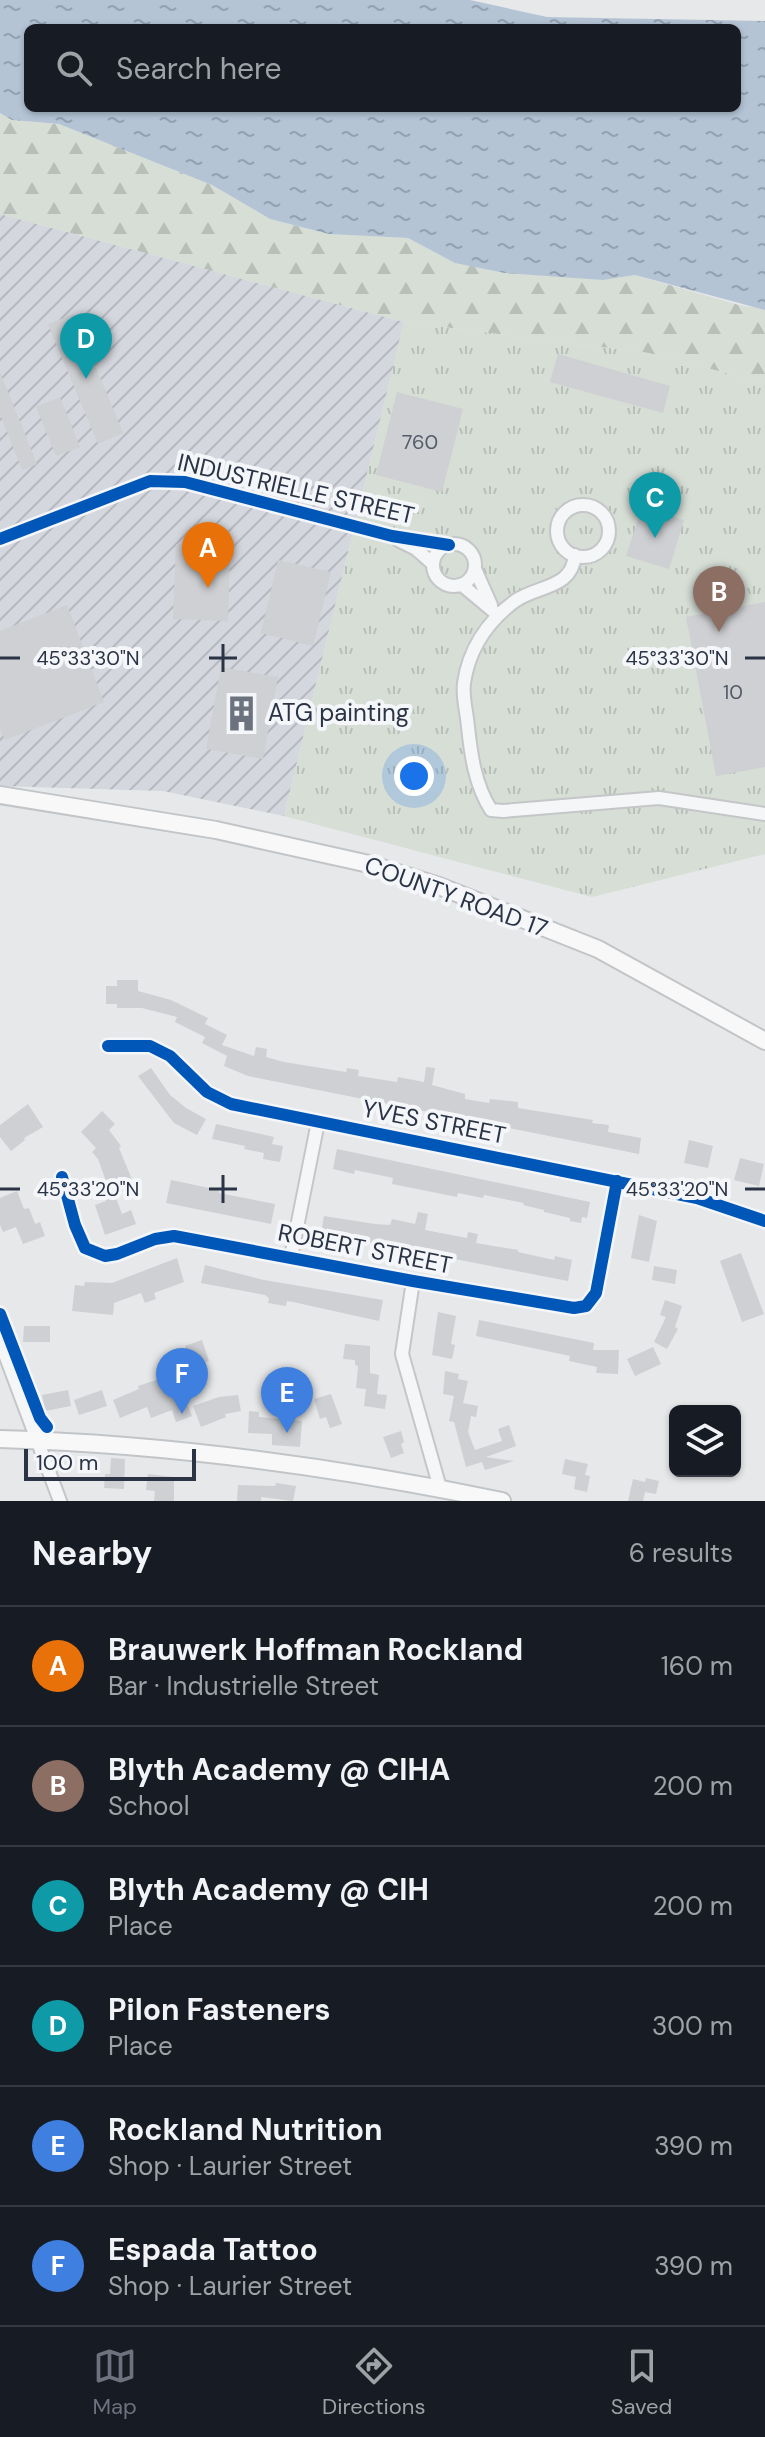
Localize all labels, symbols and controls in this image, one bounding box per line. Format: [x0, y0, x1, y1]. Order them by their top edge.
search box [24, 24, 741, 112]
icon: search [52, 46, 96, 90]
text: Search here [116, 49, 282, 88]
pin: D [60, 313, 112, 379]
house number: 760 [402, 429, 438, 455]
street label: INDUSTRIELLE STREET [175, 446, 417, 531]
pin: C [629, 472, 681, 538]
pin: A [182, 522, 234, 588]
pin: B [693, 566, 745, 632]
text: 45°33'30"N [36, 645, 140, 671]
text: 45°33'30"N [625, 645, 729, 671]
house number: 10 [723, 679, 743, 705]
building icon: ATG painting [223, 694, 261, 732]
place label: ATG painting [268, 697, 409, 728]
your location [394, 756, 434, 796]
street label: COUNTY ROAD 17 [360, 849, 552, 944]
street label: YVES STREET [360, 1092, 509, 1151]
text: 45°33'20"N [37, 1176, 139, 1202]
text: 45°33'20"N [626, 1176, 728, 1202]
street label: ROBERT STREET [275, 1216, 455, 1281]
pin: F [156, 1348, 208, 1414]
pin: E [261, 1367, 313, 1433]
map controls [669, 1405, 741, 1477]
button: layers [669, 1405, 741, 1477]
scale bar [24, 1445, 196, 1481]
text: 100 m [36, 1448, 98, 1477]
text: Nearby [32, 1531, 152, 1576]
text: 6 results [629, 1536, 733, 1570]
text: Brauwerk Hoffman Rockland [108, 1630, 523, 1669]
text: A [49, 1649, 67, 1683]
text: 160 m [661, 1649, 733, 1683]
text: Bar · Industrielle Street [108, 1669, 379, 1703]
text: Blyth Academy @ CIHA [108, 1750, 450, 1789]
text: B [50, 1769, 66, 1803]
text: 200 m [653, 1769, 733, 1803]
text: School [108, 1789, 190, 1823]
text: Blyth Academy @ CIH [108, 1870, 429, 1909]
text: C [48, 1889, 68, 1923]
text: 200 m [653, 1889, 733, 1923]
text: Place [108, 1909, 173, 1943]
text: Pilon Fasteners [108, 1990, 330, 2029]
text: D [49, 2009, 67, 2043]
text: 300 m [652, 2009, 733, 2043]
text: Place [108, 2029, 173, 2063]
text: Rockland Nutrition [108, 2110, 383, 2149]
text: E [50, 2129, 66, 2163]
text: 390 m [654, 2129, 733, 2163]
text: Shop · Laurier Street [108, 2149, 352, 2183]
text: Espada Tattoo [108, 2230, 318, 2269]
text: F [51, 2249, 65, 2283]
text: 390 m [654, 2249, 733, 2283]
text: Shop · Laurier Street [108, 2269, 352, 2303]
tab: Map [93, 2344, 137, 2421]
tab: Directions [322, 2344, 426, 2421]
tab: Saved [611, 2344, 672, 2421]

